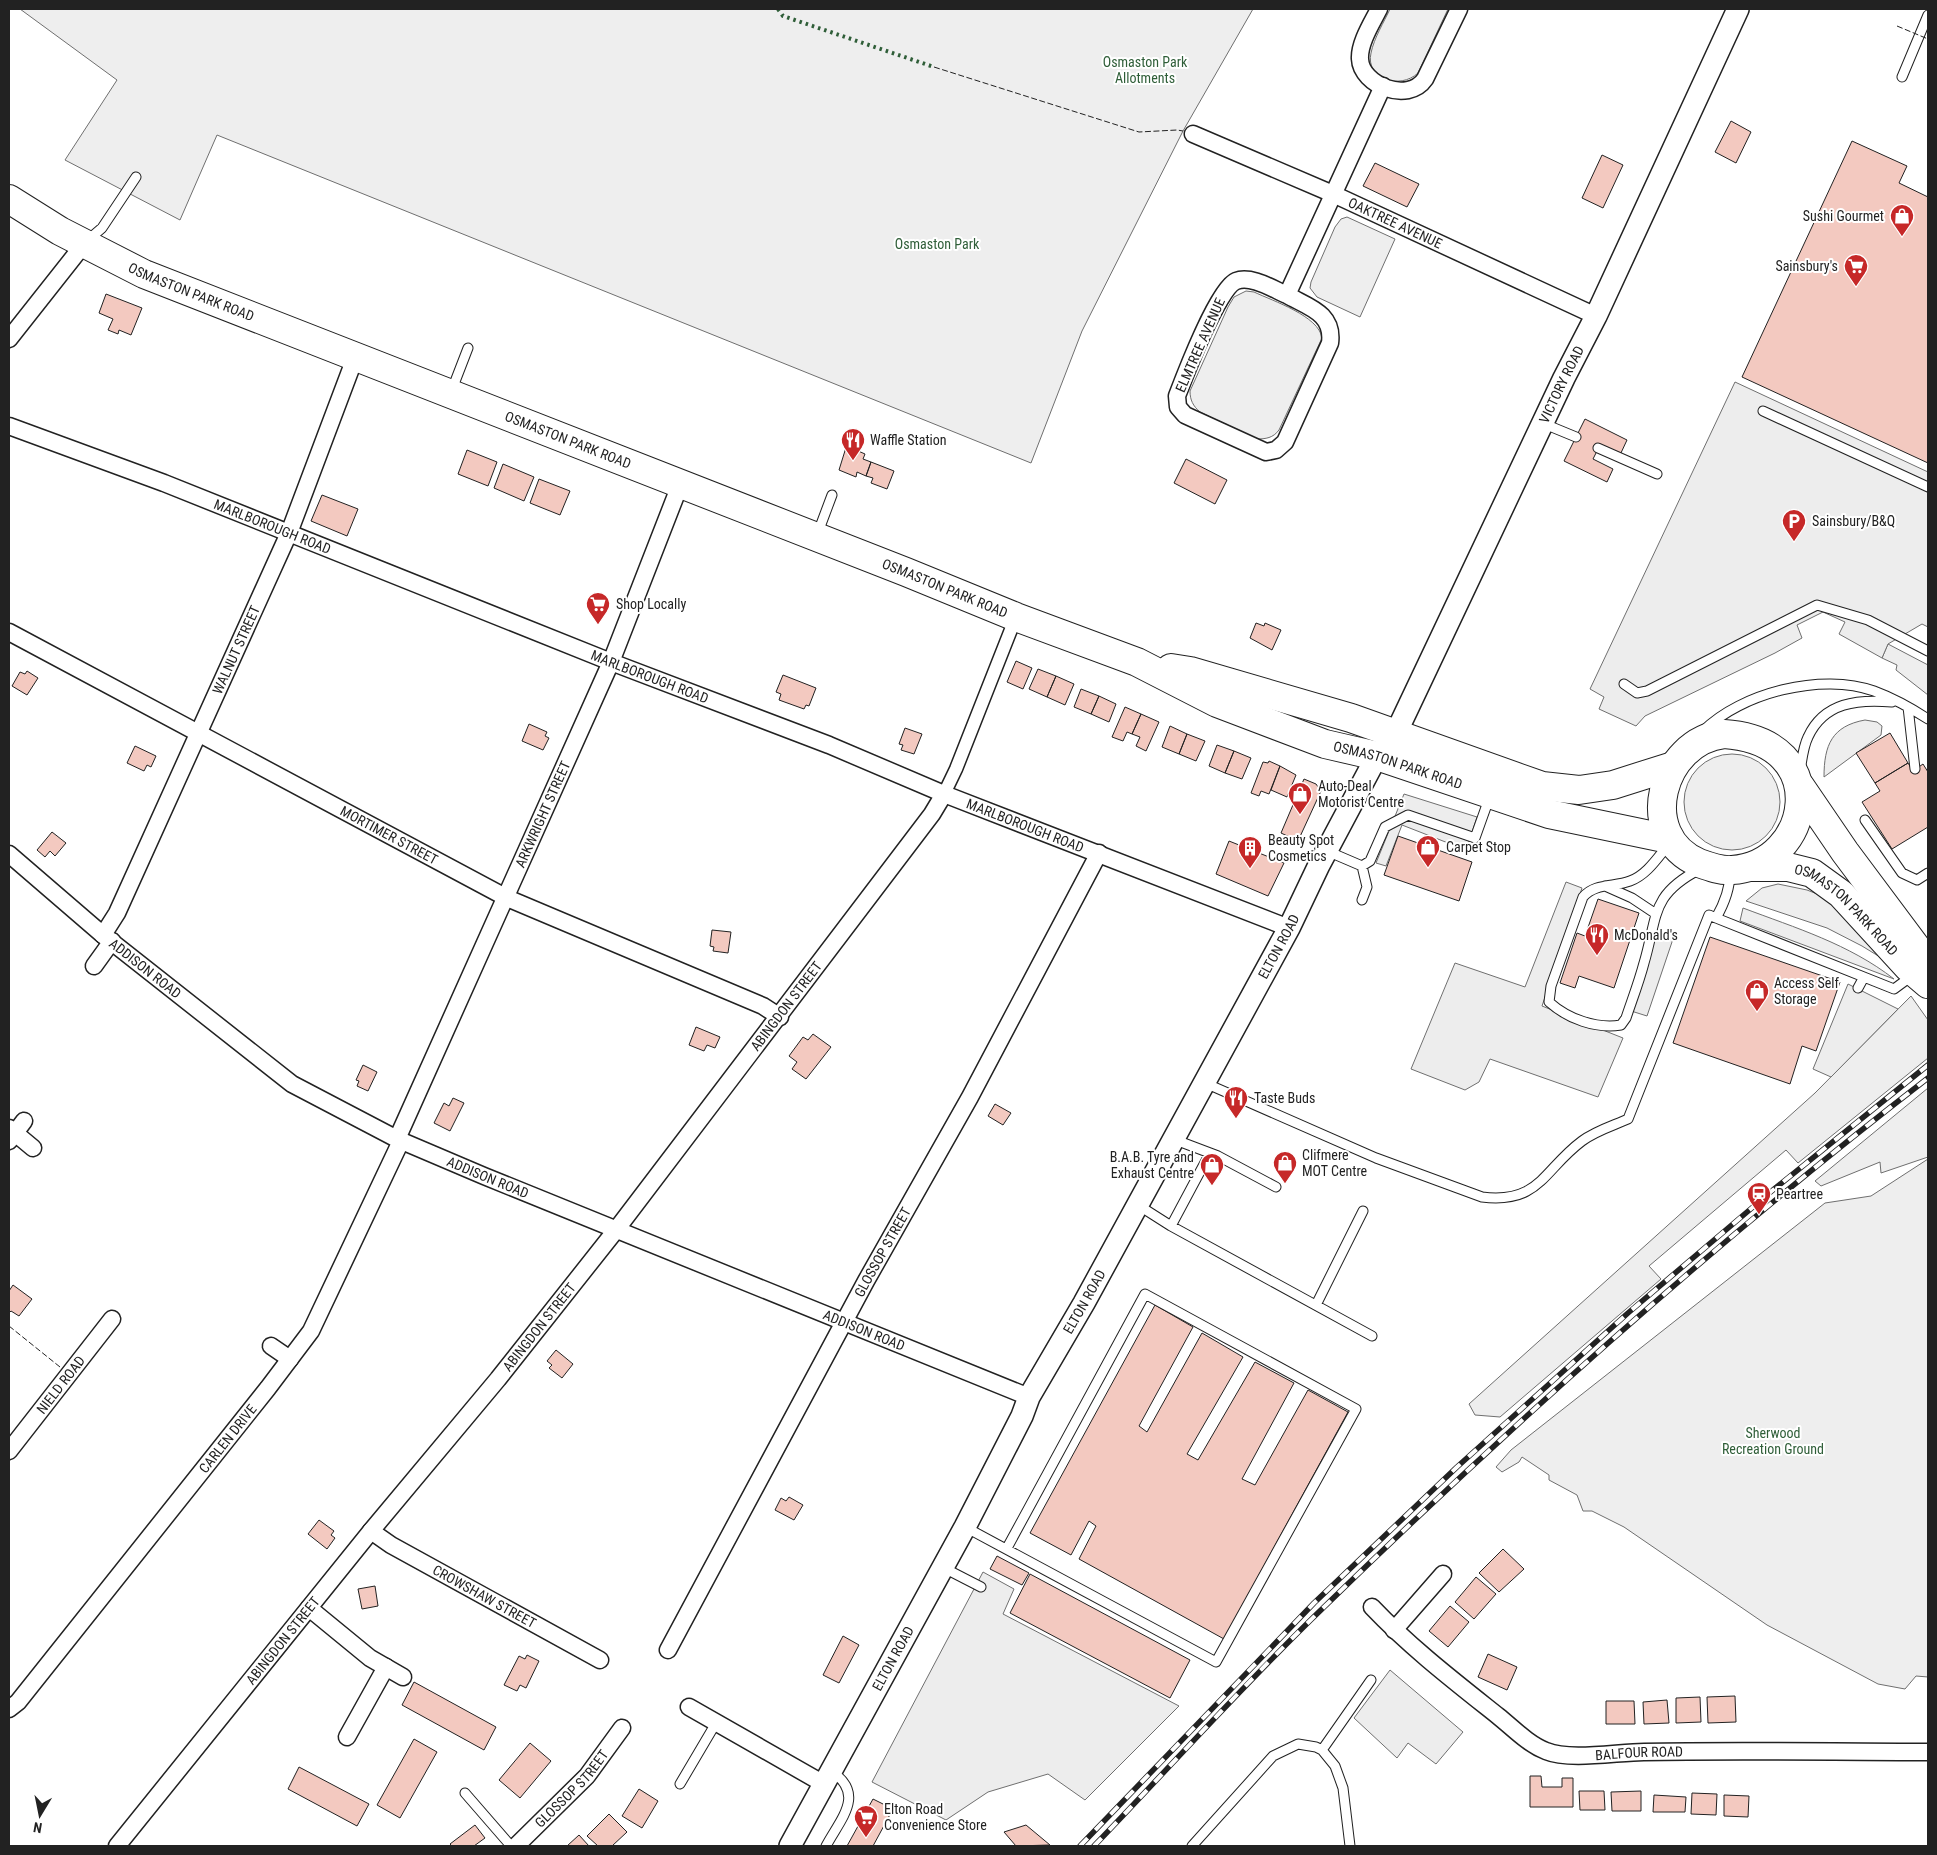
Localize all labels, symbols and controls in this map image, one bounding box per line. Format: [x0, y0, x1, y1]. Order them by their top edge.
park label: Osmaston Park Allotments [1103, 54, 1188, 86]
street label: OAKTREE AVENUE [1346, 194, 1445, 252]
shop icon: Sushi Gourmet [1889, 203, 1915, 237]
place label: Sushi Gourmet [1803, 208, 1884, 224]
park label: Osmaston Park [895, 236, 980, 252]
supermarket icon: Sainsbury's [1843, 253, 1869, 287]
place label: Sainsbury's [1775, 258, 1838, 274]
street label: OSMASTON PARK ROAD [126, 259, 256, 324]
street label: ELMTREE AVENUE [1172, 295, 1228, 395]
street label: VICTORY ROAD [1536, 343, 1587, 426]
street label: OSMASTON PARK ROAD [503, 408, 634, 472]
restaurant icon: Waffle Station [840, 427, 866, 461]
place label: Waffle Station [870, 432, 947, 448]
street label: MARLBOROUGH ROAD [212, 496, 333, 557]
parking icon: Sainsbury/B&Q [1781, 508, 1807, 542]
place label: Sainsbury/B&Q [1812, 513, 1895, 529]
street label: OSMASTON PARK ROAD [880, 555, 1010, 621]
supermarket icon: Shop Locally [585, 591, 611, 625]
place label: Shop Locally [616, 596, 686, 612]
street label: WALNUT STREET [209, 603, 263, 696]
street label: MARLBOROUGH ROAD [589, 647, 711, 706]
street label: OSMASTON PARK ROAD [1332, 738, 1464, 792]
street label: ARKWRIGHT STREET [512, 758, 574, 870]
place label: Auto-Deal Motorist Centre [1318, 778, 1404, 810]
shop icon: Auto-Deal Motorist Centre [1287, 781, 1313, 815]
street label: MARLBOROUGH ROAD [964, 795, 1086, 856]
street label: MORTIMER STREET [338, 803, 441, 868]
place label: Beauty Spot Cosmetics [1268, 832, 1334, 864]
shop icon: Carpet Stop [1415, 834, 1441, 868]
building icon: Beauty Spot Cosmetics [1237, 835, 1263, 869]
place label: Carpet Stop [1446, 839, 1511, 855]
street label: OSMASTON PARK ROAD [1793, 861, 1901, 959]
street label: ELTON ROAD [1255, 912, 1302, 982]
restaurant icon: McDonald's [1584, 922, 1610, 956]
place label: McDonald's [1614, 927, 1678, 943]
street label: ADDISON ROAD [106, 935, 184, 1002]
street label: ABINGDON STREET [747, 958, 825, 1054]
place label: Access Self Storage [1774, 975, 1840, 1007]
shop icon: Access Self Storage [1744, 978, 1770, 1012]
restaurant icon: Taste Buds [1223, 1085, 1249, 1119]
place label: Taste Buds [1254, 1090, 1315, 1106]
place label: Clifmere MOT Centre [1302, 1147, 1368, 1179]
place label: B.A.B. Tyre and Exhaust Centre [1110, 1149, 1194, 1181]
shop icon: Clifmere MOT Centre [1272, 1150, 1298, 1184]
shop icon: B.A.B. Tyre and Exhaust Centre [1199, 1152, 1225, 1186]
street label: ADDISON ROAD [445, 1153, 531, 1201]
station icon: Peartree [1746, 1181, 1772, 1215]
place label: Peartree [1776, 1186, 1823, 1202]
street label: GLOSSOP STREET [851, 1205, 914, 1300]
street label: ELTON ROAD [1060, 1267, 1109, 1337]
street label: ABINGDON STREET [499, 1280, 579, 1374]
street label: ADDISON ROAD [821, 1306, 907, 1354]
street label: NIELD ROAD [33, 1353, 88, 1417]
street label: CARLEN DRIVE [196, 1401, 260, 1476]
park label: Sherwood Recreation Ground [1722, 1425, 1824, 1457]
street label: CROWSHAW STREET [430, 1562, 539, 1631]
street label: ABINGDON STREET [243, 1593, 323, 1688]
street label: ELTON ROAD [869, 1623, 917, 1693]
street label: BALFOUR ROAD [1595, 1743, 1683, 1763]
street label: GLOSSOP STREET [532, 1747, 611, 1831]
north arrow [15, 1790, 65, 1840]
place label: Elton Road Convenience Store [884, 1801, 987, 1833]
supermarket icon: Elton Road Convenience Store [853, 1804, 879, 1838]
text: N [32, 1819, 43, 1836]

